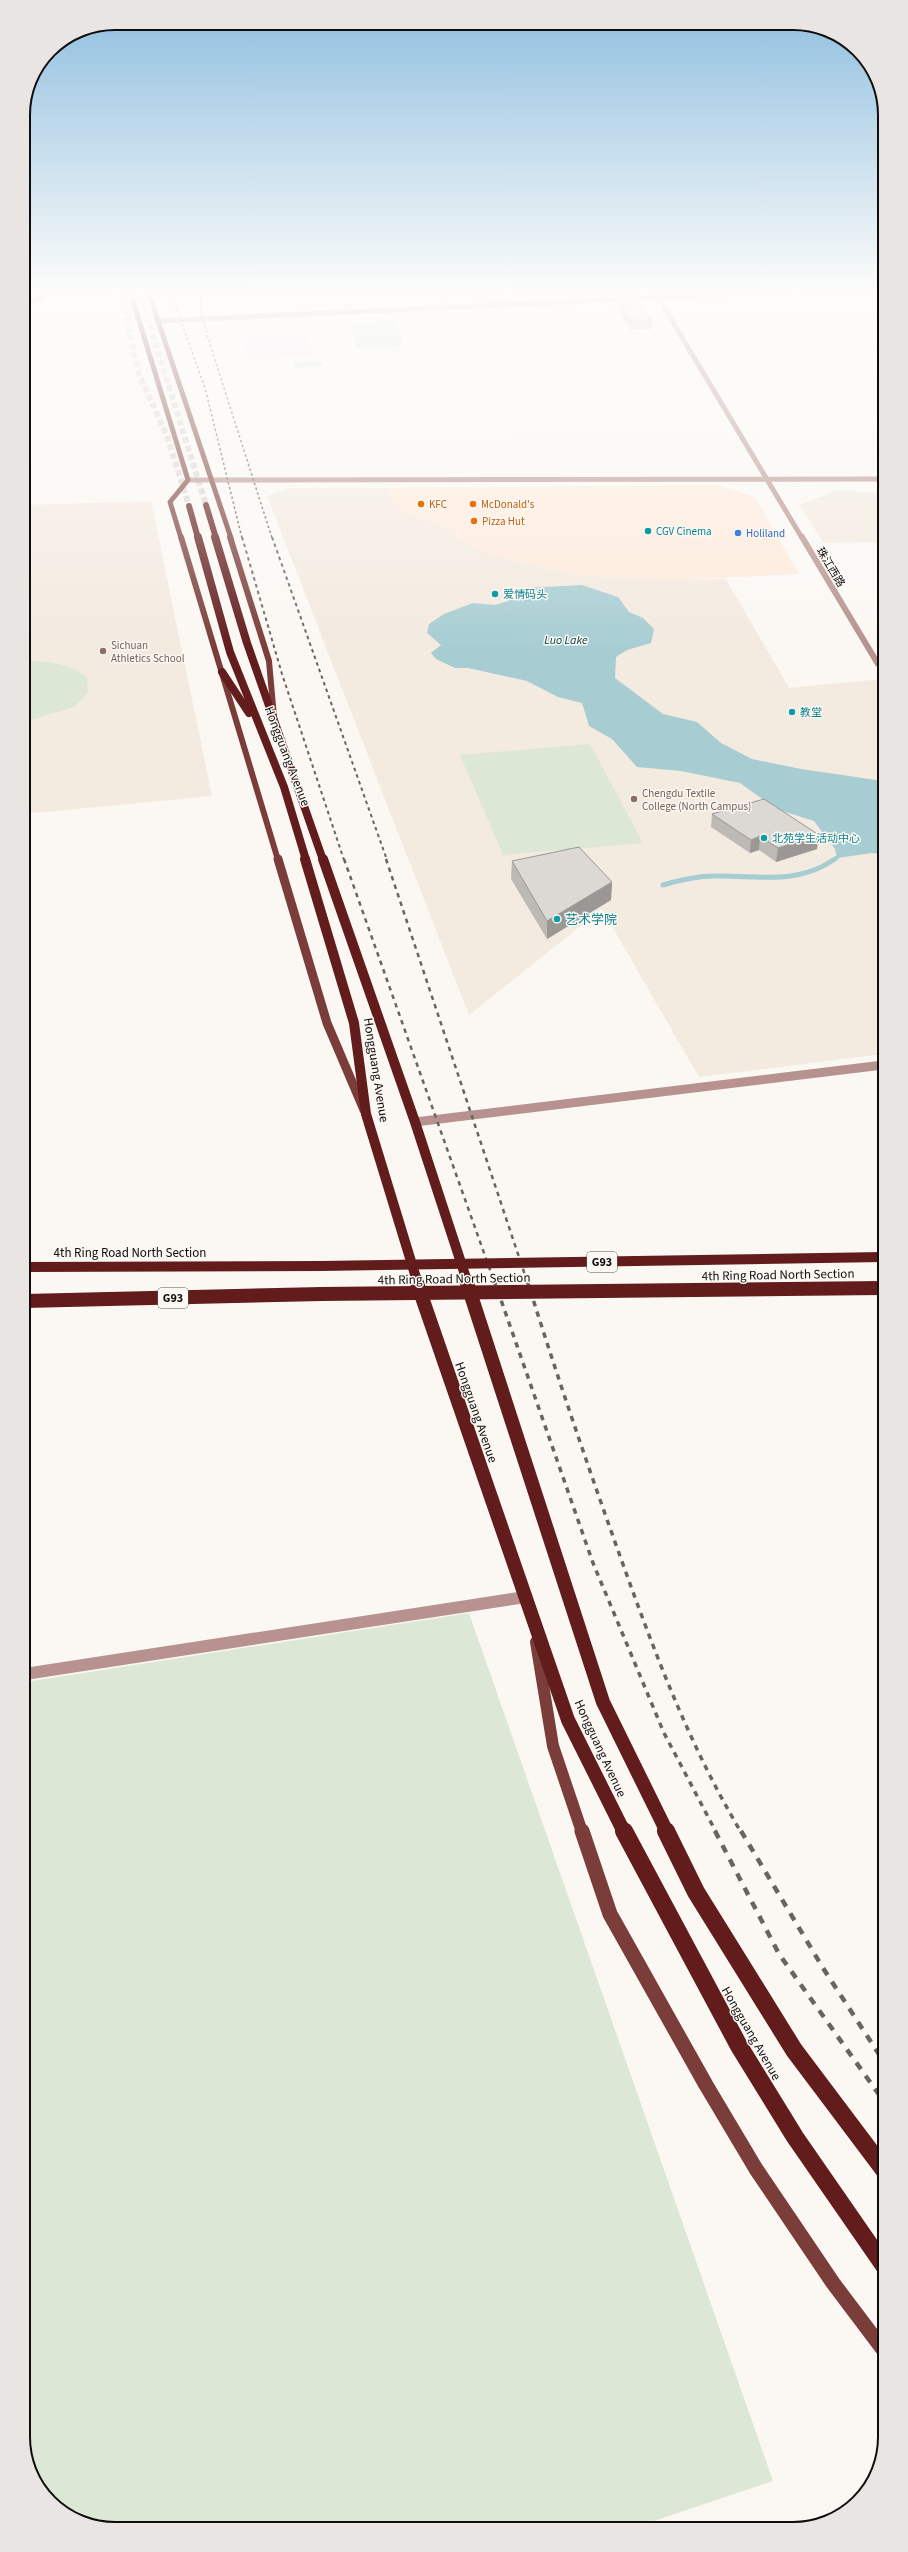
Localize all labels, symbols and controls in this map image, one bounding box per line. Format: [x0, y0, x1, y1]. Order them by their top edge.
place label: KFC [429, 497, 447, 512]
place label: McDonald's [481, 497, 535, 512]
marker: KFC [416, 499, 426, 509]
marker: McDonald's [468, 499, 478, 509]
place label: Pizza Hut [482, 514, 525, 529]
marker: Pizza Hut [469, 516, 479, 526]
place label: CGV Cinema [656, 524, 712, 539]
marker: CGV Cinema [643, 526, 653, 536]
place label: Holiland [746, 526, 785, 541]
marker: Holiland [733, 528, 743, 538]
street label: 珠江西路 [813, 545, 848, 590]
place label: 爱情码头 [503, 587, 547, 602]
marker: 爱情码头 [490, 589, 500, 599]
water label: Luo Lake [544, 632, 588, 649]
place label: Sichuan Athletics School [111, 638, 185, 666]
marker: Sichuan Athletics School [98, 646, 108, 656]
street label: Hongguang Avenue [260, 704, 314, 809]
place label: 教堂 [800, 705, 822, 720]
marker: 教堂 [787, 707, 797, 717]
place label: Chengdu Textile College (North Campus) [642, 786, 751, 814]
marker: Chengdu Textile College (North Campus) [629, 794, 639, 804]
place label: 北苑学生活动中心 [772, 831, 860, 846]
marker: 北苑学生活动中心 [759, 833, 769, 843]
place label: 艺术学院 [565, 911, 617, 929]
marker: 艺术学院 [552, 914, 562, 924]
street label: Hongguang Avenue [359, 1017, 393, 1124]
street label: 4th Ring Road North Section [54, 1244, 206, 1262]
road number: G93 [587, 1252, 617, 1272]
street label: 4th Ring Road North Section [701, 1265, 855, 1285]
street label: 4th Ring Road North Section [377, 1269, 531, 1289]
road number: G93 [158, 1288, 188, 1308]
street label: Hongguang Avenue [450, 1359, 502, 1465]
street label: Hongguang Avenue [570, 1697, 631, 1800]
street label: Hongguang Avenue [717, 1983, 785, 2084]

